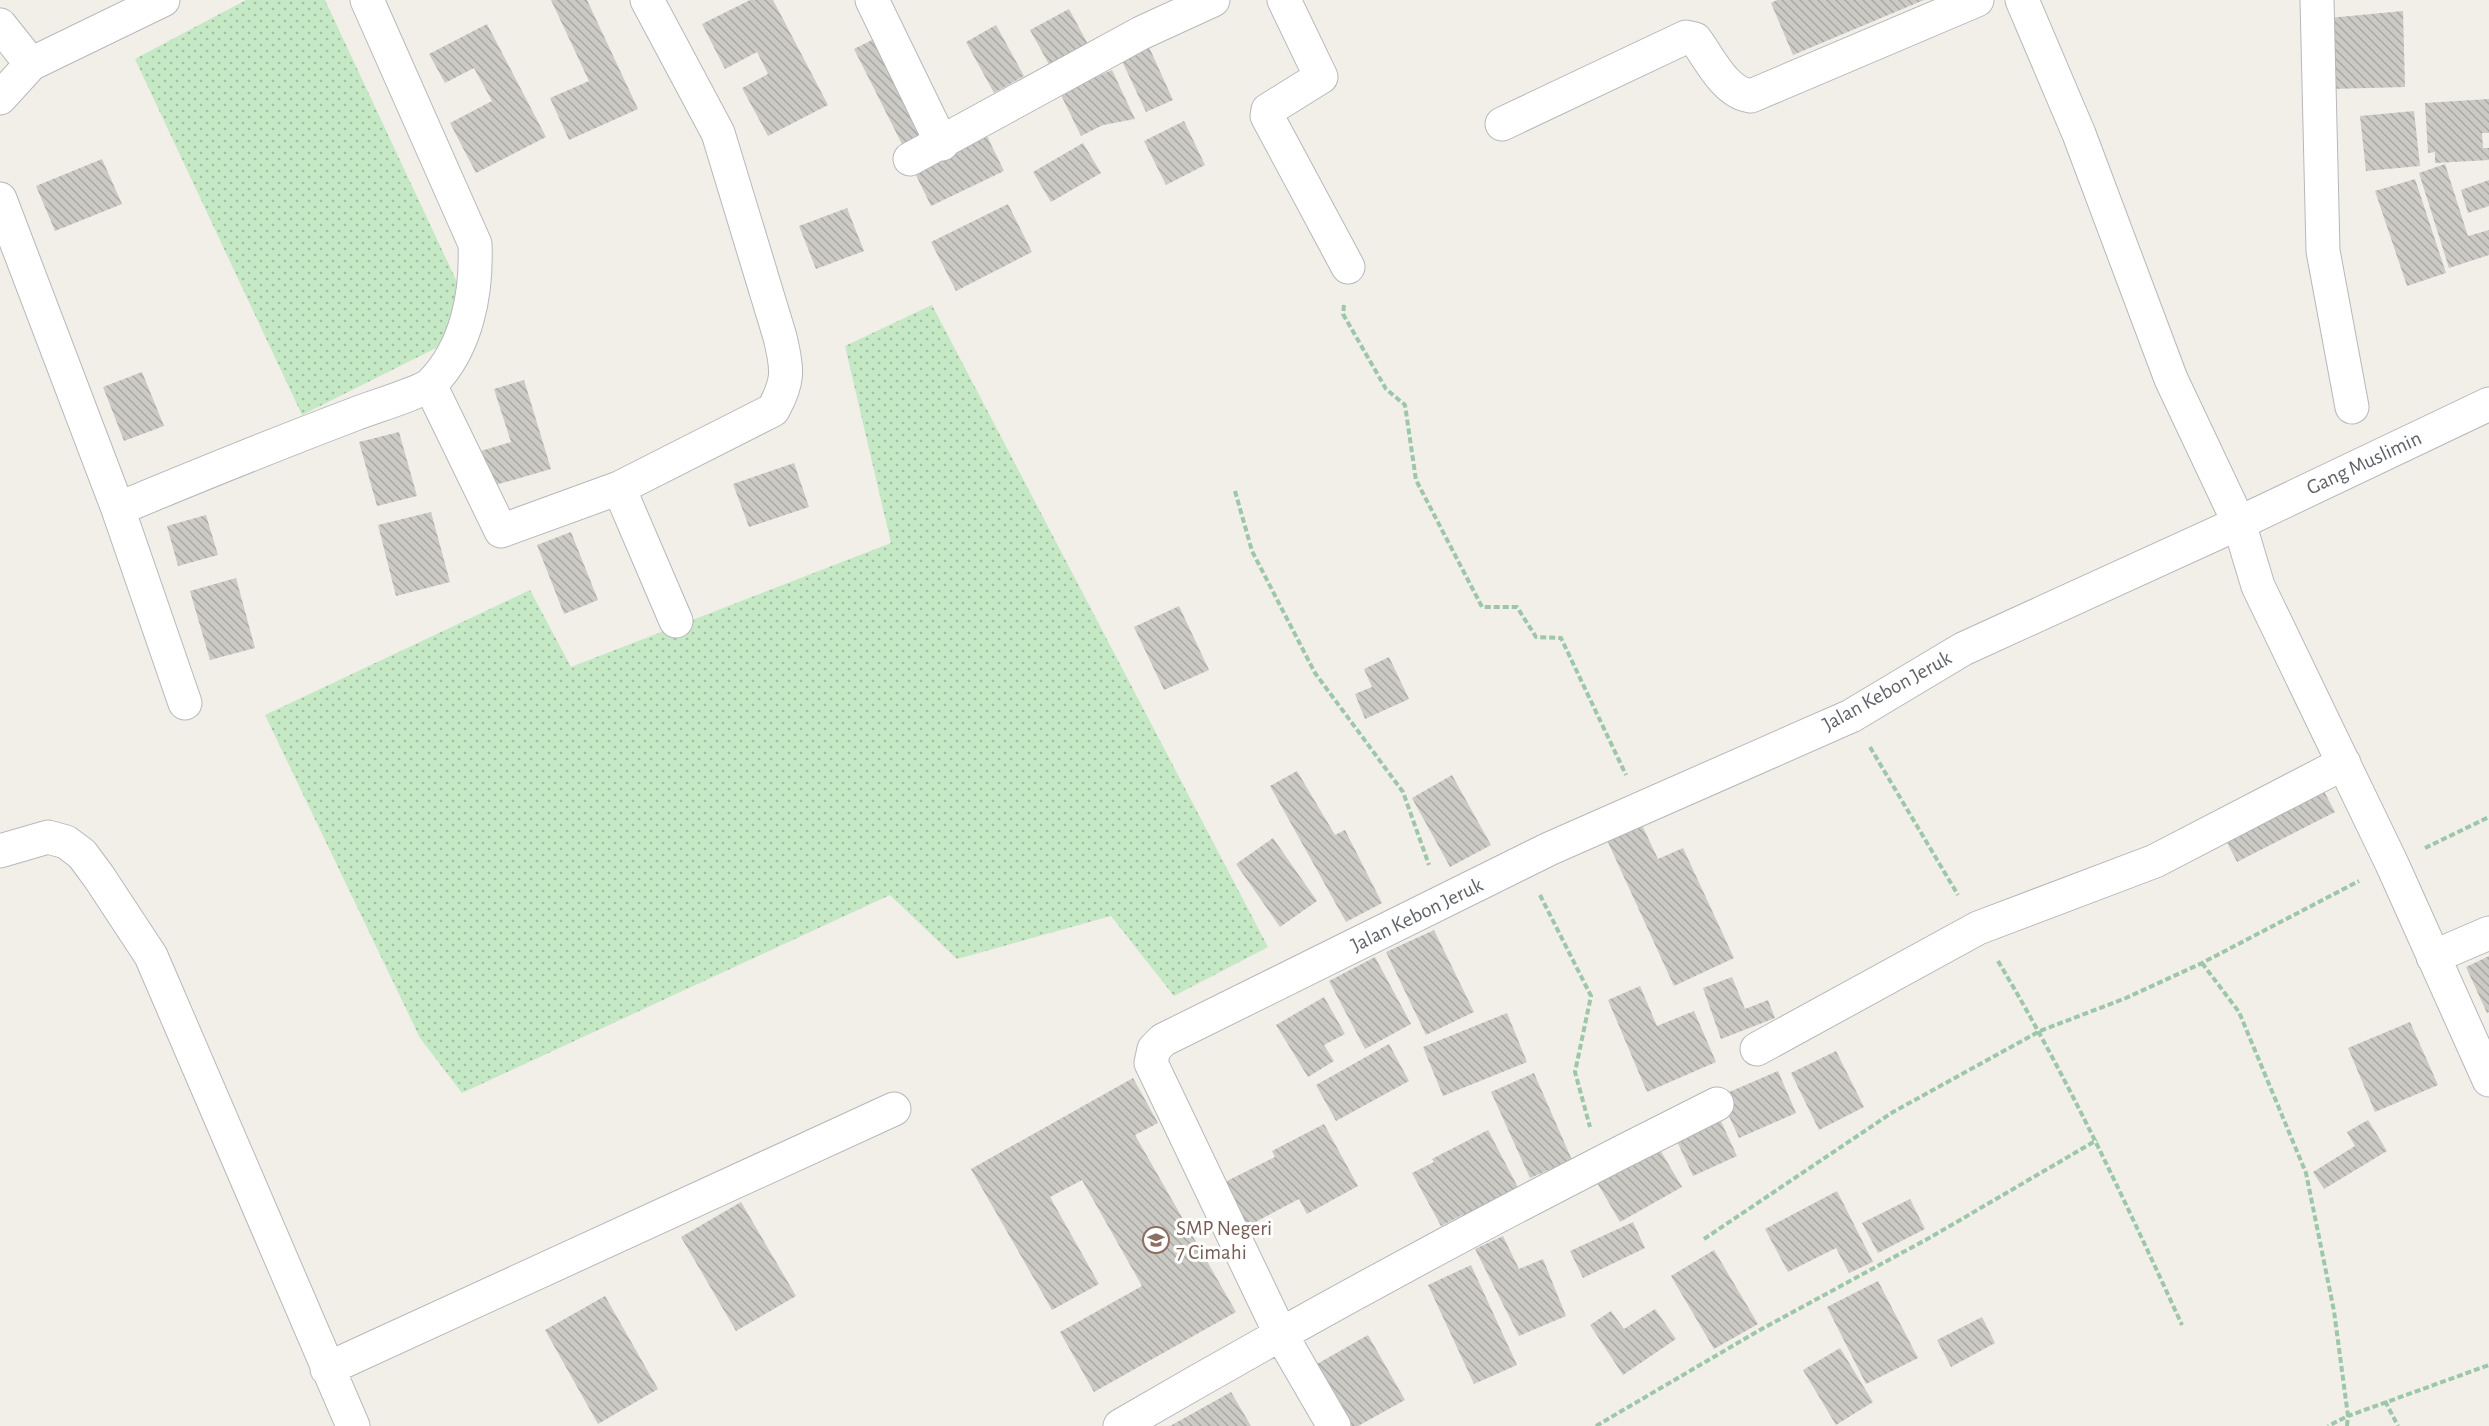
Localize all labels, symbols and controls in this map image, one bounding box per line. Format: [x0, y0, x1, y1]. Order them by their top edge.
street label: Gang Muslimin [2303, 427, 2425, 499]
street label: Jalan Kebon Jeruk [1819, 647, 1955, 735]
street label: Jalan Kebon Jeruk [1348, 874, 1486, 956]
place label: SMP Negeri 7 Cimahi [1176, 1218, 1272, 1263]
school or university icon: SMP Negeri 7 Cimahi [1141, 1225, 1171, 1255]

